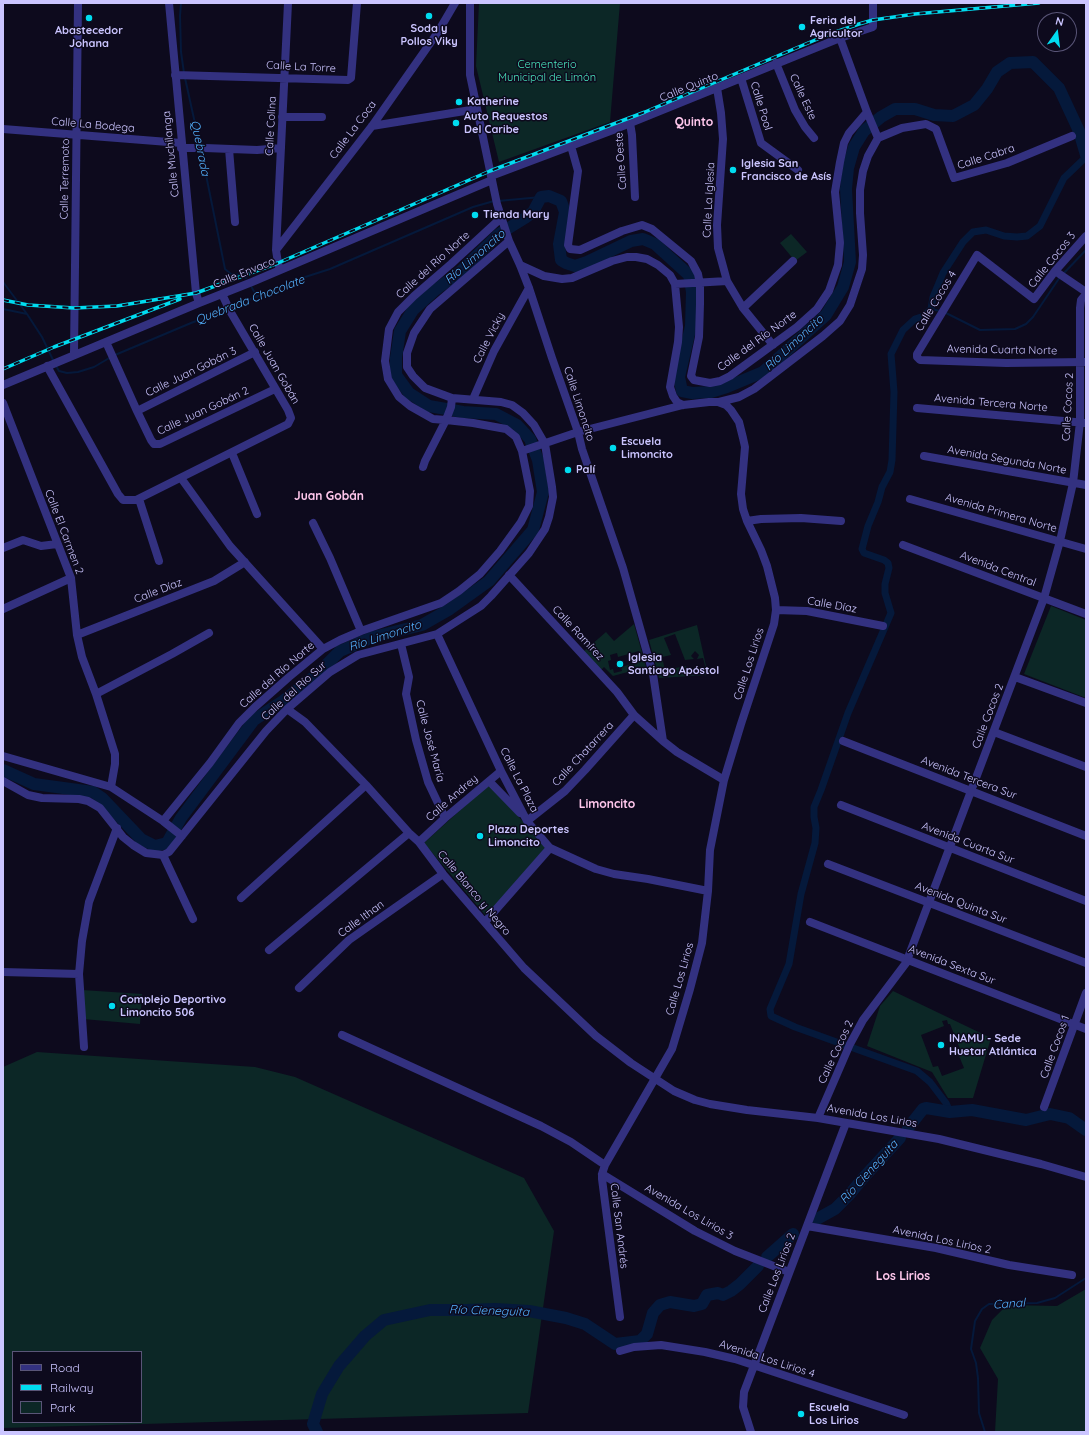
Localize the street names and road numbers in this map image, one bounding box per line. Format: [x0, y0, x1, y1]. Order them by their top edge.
street label: Calle La Torre [266, 59, 336, 75]
street label: Calle Quinto [658, 69, 720, 105]
street label: Calle Este [787, 72, 819, 122]
street label: Calle Pool [747, 80, 775, 132]
street label: Calle Colina [263, 96, 279, 156]
street label: Calle La Coca [327, 98, 379, 162]
street label: Calle Muchilanga [160, 110, 182, 198]
street label: Calle La Bodega [51, 115, 135, 135]
street label: Calle Oeste [612, 132, 630, 190]
street label: Calle Terremoto [58, 138, 72, 220]
street label: Calle Cabra [956, 142, 1016, 172]
street label: Calle La Iglesia [700, 162, 718, 238]
street label: Calle del Río Norte [393, 228, 473, 302]
street label: Calle Cocos 3 [1025, 229, 1079, 291]
street label: Calle Envaco [211, 255, 277, 291]
street label: Calle Cocos 4 [913, 268, 959, 334]
street label: Calle del Río Norte [715, 308, 799, 374]
street label: Calle Vicky [471, 310, 507, 366]
street label: Calle Juan Gobán [246, 321, 302, 407]
street label: Avenida Cuarta Norte [947, 342, 1057, 358]
street label: Calle Juan Gobán 3 [143, 344, 239, 400]
street label: Calle Limoncito [561, 365, 597, 443]
street label: Calle Cocos 2 [1060, 372, 1076, 442]
street label: Calle Juan Gobán 2 [155, 384, 251, 438]
street label: Avenida Tercera Norte [934, 391, 1048, 415]
street label: Avenida Segunda Norte [946, 443, 1068, 477]
street label: Calle El Carmen 2 [42, 488, 86, 576]
street label: Avenida Primera Norte [944, 491, 1058, 535]
street label: Avenida Central [958, 548, 1038, 590]
street label: Calle Díaz [132, 576, 184, 606]
street label: Calle Díaz [806, 594, 858, 616]
street label: Calle Ramírez [549, 603, 607, 663]
street label: Calle Los Lirios [731, 626, 767, 702]
street label: Calle del Río Norte [237, 639, 317, 711]
street label: Calle del Río Sur [259, 659, 329, 723]
street label: Calle Cocos 2 [970, 682, 1006, 750]
street label: Calle José María [413, 699, 447, 783]
street label: Calle Chatarrera [550, 719, 616, 789]
street label: Calle La Plaza [497, 745, 541, 815]
street label: Avenida Tercera Sur [919, 754, 1019, 802]
street label: Calle Andrey [423, 772, 481, 824]
street label: Avenida Cuarta Sur [920, 819, 1016, 867]
street label: Calle Blanco y Negro [435, 848, 513, 938]
street label: Avenida Quinta Sur [913, 879, 1009, 927]
street label: Calle Ithan [335, 898, 387, 940]
street label: Calle Los Lirios [663, 941, 697, 1017]
street label: Avenida Sexta Sur [907, 942, 997, 988]
street label: Calle Cocos 1 [1037, 1014, 1073, 1080]
street label: Calle Cocos 2 [816, 1018, 856, 1086]
street label: Avenida Los Lirios [826, 1102, 918, 1130]
street label: Avenida Los Lirios 3 [642, 1181, 736, 1243]
street label: Calle San Andrés [607, 1183, 631, 1269]
street label: Avenida Los Lirios 2 [892, 1223, 992, 1257]
street label: Calle Los Lirios 2 [756, 1231, 798, 1315]
street label: Avenida Los Lirios 4 [717, 1337, 817, 1381]

